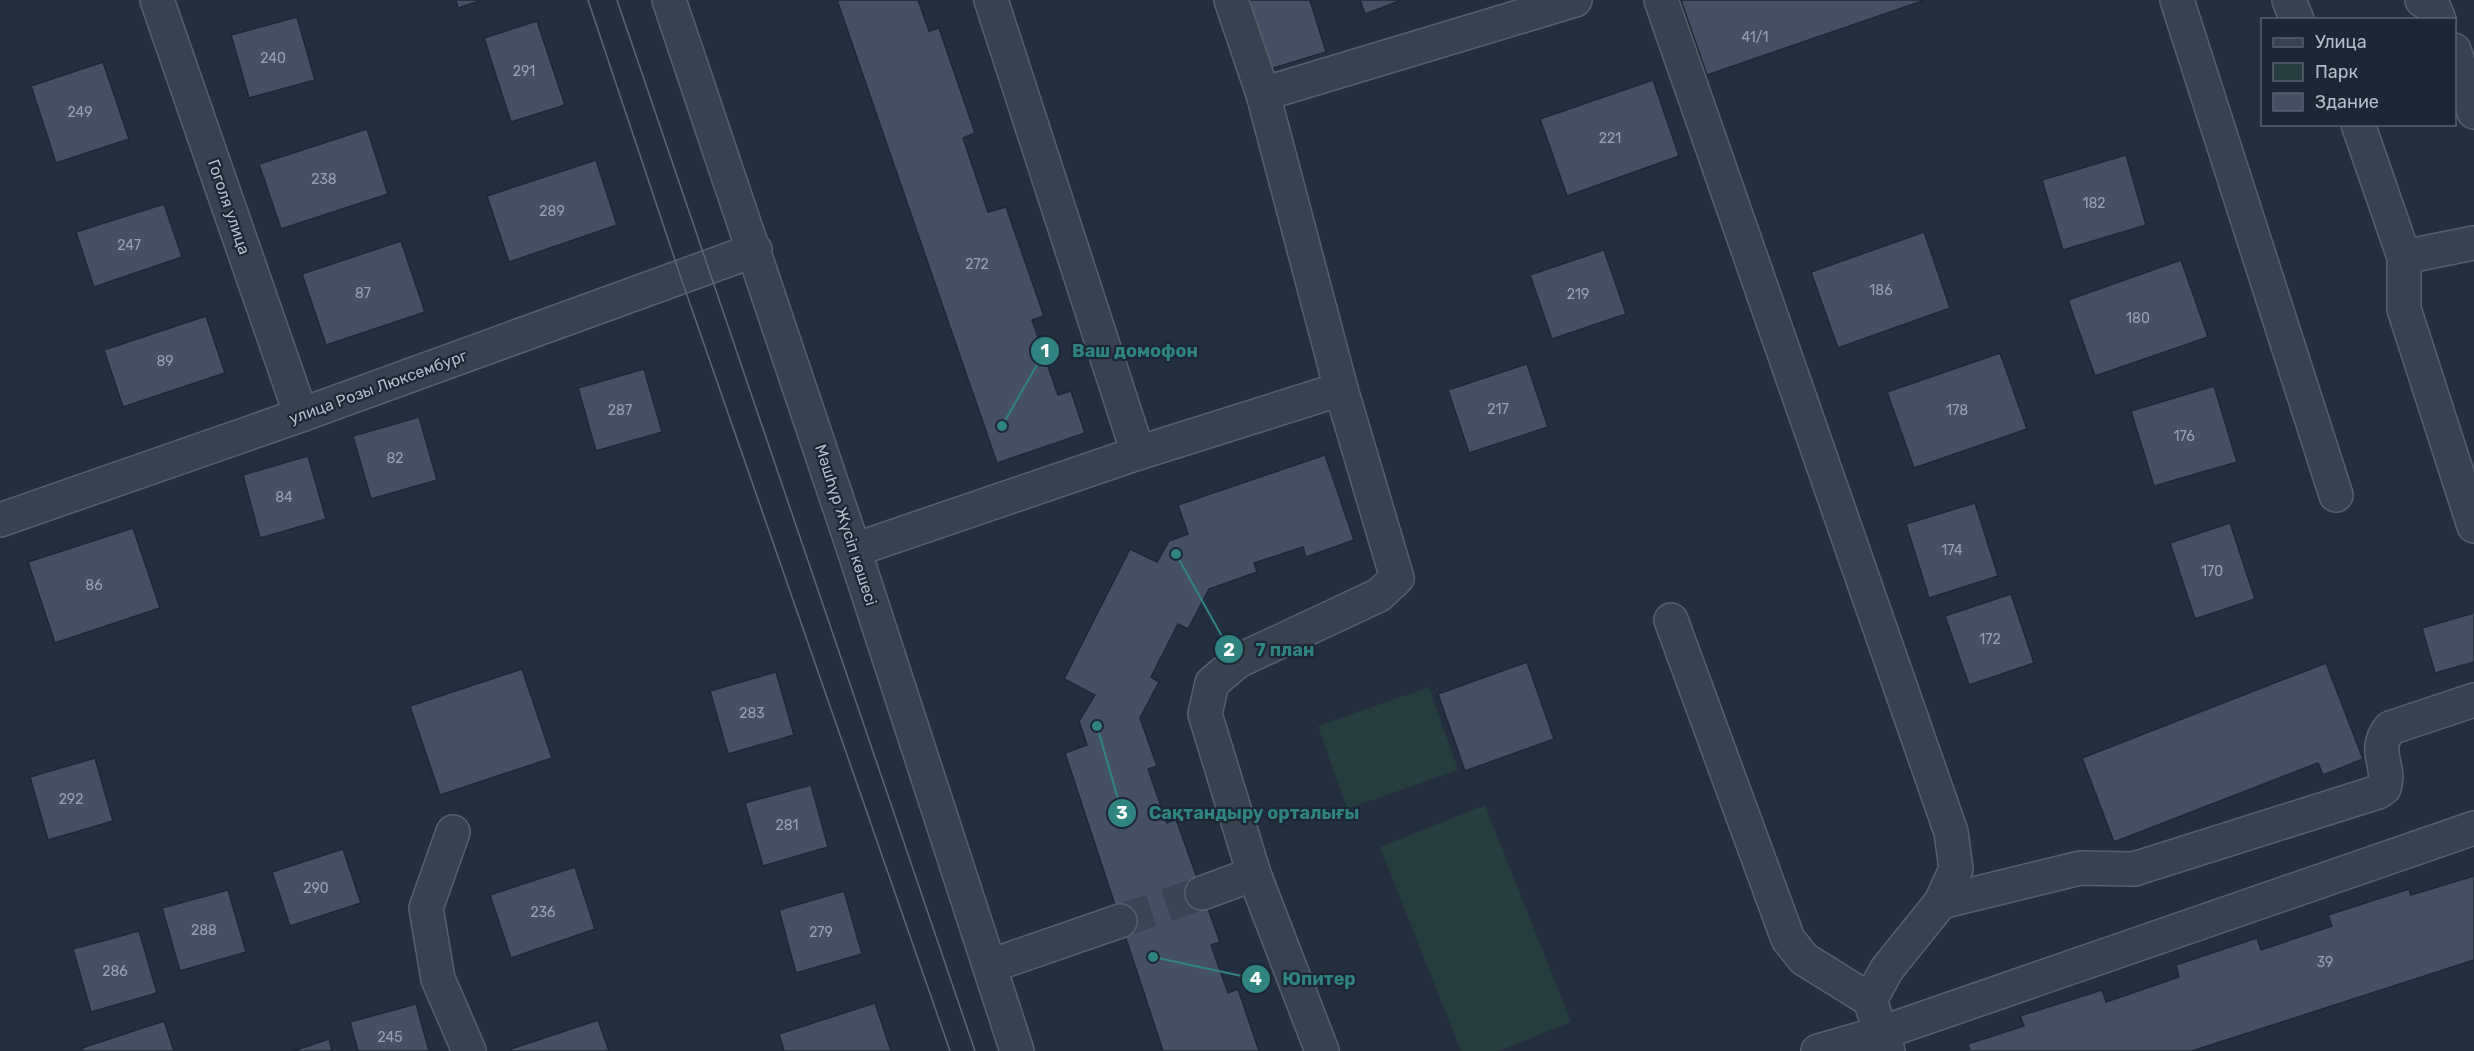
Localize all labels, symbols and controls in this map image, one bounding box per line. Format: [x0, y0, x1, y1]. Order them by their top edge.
legend [2261, 18, 2456, 126]
house number: 41/1 [1741, 29, 1769, 46]
text: Улица [2315, 31, 2367, 53]
house number: 240 [260, 50, 286, 67]
text: Парк [2315, 61, 2359, 83]
house number: 291 [513, 63, 535, 80]
text: Здание [2315, 91, 2379, 113]
house number: 249 [68, 104, 92, 121]
house number: 221 [1599, 130, 1621, 147]
street label: Гоголя улица [204, 157, 254, 257]
house number: 238 [311, 171, 337, 188]
house number: 182 [2082, 195, 2106, 212]
house number: 289 [539, 203, 565, 220]
house number: 247 [117, 237, 141, 254]
house number: 272 [965, 256, 989, 273]
house number: 186 [1869, 282, 1893, 299]
house number: 87 [355, 285, 371, 302]
house number: 219 [1567, 286, 1589, 303]
house number: 180 [2126, 310, 2150, 327]
callout: Ваш домофон [1030, 333, 1210, 369]
text: 1 [1041, 340, 1049, 362]
text: Ваш домофон [1072, 340, 1198, 362]
street label: улица Розы Люксембург [286, 346, 470, 428]
house number: 89 [156, 353, 174, 370]
house number: 217 [1487, 401, 1509, 418]
house number: 287 [608, 402, 632, 419]
house number: 178 [1946, 402, 1968, 419]
house number: 176 [2173, 428, 2195, 445]
street label: Мәшһүр Жүсіп көшесі [811, 442, 881, 608]
house number: 82 [386, 450, 404, 467]
house number: 84 [275, 489, 293, 506]
house number: 174 [1941, 542, 1963, 559]
house number: 170 [2201, 563, 2223, 580]
house number: 86 [85, 577, 103, 594]
callout: 7 план [1214, 631, 1326, 667]
house number: 172 [1979, 631, 2001, 648]
text: 2 [1223, 639, 1235, 661]
text: 7 план [1256, 639, 1314, 661]
house number: 283 [739, 705, 765, 722]
house number: 292 [59, 791, 83, 808]
callout: Сақтандыру орталығы [1107, 795, 1372, 831]
text: 3 [1116, 802, 1128, 824]
text: Сақтандыру орталығы [1149, 802, 1359, 824]
house number: 281 [775, 817, 799, 834]
house number: 290 [303, 880, 329, 897]
house number: 236 [530, 904, 556, 921]
house number: 288 [191, 922, 217, 939]
house number: 279 [809, 924, 833, 941]
house number: 39 [2317, 954, 2333, 971]
callout: Юпитер [1241, 961, 1368, 997]
house number: 286 [102, 963, 128, 980]
text: 4 [1250, 968, 1262, 990]
text: Юпитер [1282, 968, 1356, 990]
house number: 245 [377, 1029, 403, 1046]

